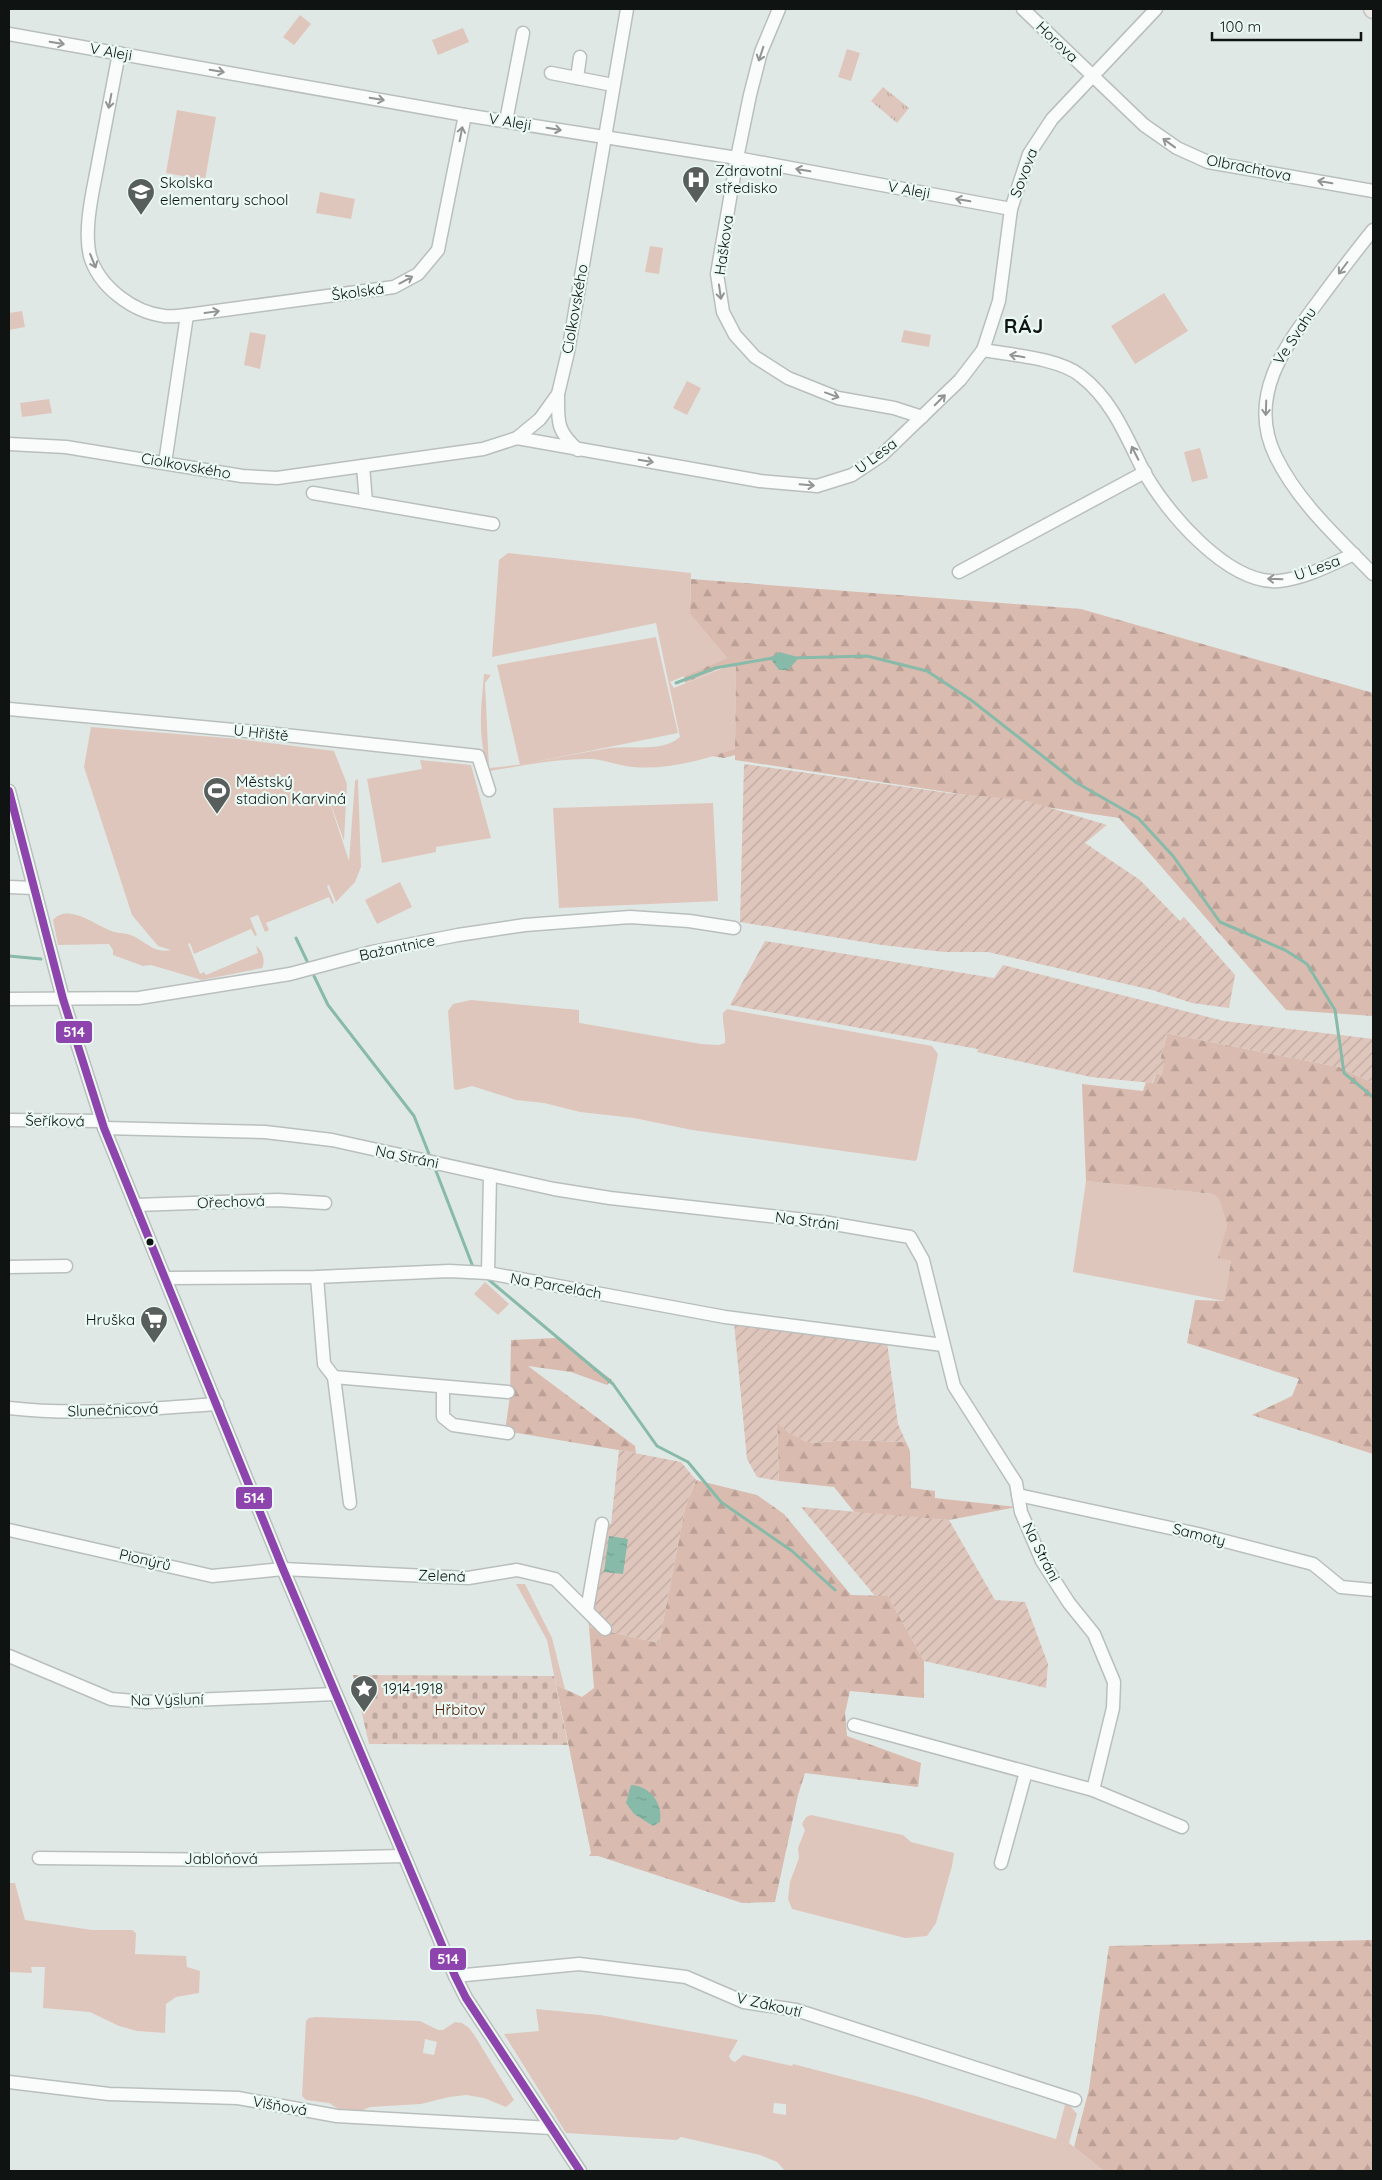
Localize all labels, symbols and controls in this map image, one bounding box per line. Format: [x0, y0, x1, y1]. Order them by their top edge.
scale bar [1212, 10, 1361, 42]
street label: Horova [1032, 17, 1082, 66]
text: 100 m [1220, 17, 1261, 36]
one-way arrow [48, 38, 64, 48]
street label: V Aleji [88, 38, 134, 65]
one-way arrow [756, 46, 765, 61]
one-way arrow [208, 66, 224, 76]
one-way arrow [104, 93, 114, 109]
one-way arrow [368, 95, 384, 104]
street label: V Aleji [487, 109, 533, 134]
one-way arrow [546, 124, 562, 134]
one-way arrow [457, 126, 466, 142]
one-way arrow [1163, 137, 1176, 148]
street label: Sovova [1005, 145, 1042, 200]
street label: Olbrachtova [1205, 150, 1293, 185]
place label: Zdravotní středisko [715, 161, 783, 197]
hospital icon: Zdravotní středisko [681, 165, 711, 204]
one-way arrow [796, 165, 812, 175]
place label: Skolska elementary school [160, 173, 289, 209]
street label: V Aleji [886, 176, 932, 203]
school or university icon: Skolska elementary school [126, 177, 156, 216]
one-way arrow [1318, 177, 1334, 187]
one-way arrow [955, 194, 971, 204]
street label: Haškova [710, 214, 737, 276]
one-way arrow [89, 253, 99, 268]
one-way arrow [1338, 261, 1348, 275]
street label: Ciolkovského [557, 263, 592, 355]
one-way arrow [399, 275, 414, 285]
street label: Školská [330, 278, 385, 305]
one-way arrow [715, 284, 725, 300]
street label: Ve Svahu [1269, 303, 1320, 368]
one-way arrow [204, 307, 220, 317]
district label: RÁJ [1004, 313, 1044, 338]
one-way arrow [1009, 350, 1025, 360]
one-way arrow [824, 391, 840, 400]
one-way arrow [933, 394, 946, 406]
one-way arrow [1261, 399, 1271, 415]
street label: U Lesa [851, 434, 900, 477]
one-way arrow [1130, 446, 1139, 461]
street label: Ciolkovského [140, 448, 232, 483]
one-way arrow [638, 457, 654, 467]
one-way arrow [799, 480, 815, 490]
street label: U Lesa [1291, 550, 1342, 585]
one-way arrow [1267, 575, 1283, 584]
street label: U Hřiště [233, 720, 289, 745]
place label: Městský stadion Karviná [236, 772, 346, 808]
sports icon: Městský stadion Karviná [202, 776, 232, 815]
street label: Bažantnice [357, 930, 437, 965]
line badge: 514 [55, 1020, 93, 1044]
text: 514 [63, 1023, 85, 1041]
street label: Šeříková [25, 1110, 85, 1131]
street label: Na Stráni [374, 1141, 440, 1172]
street label: Ořechová [197, 1191, 265, 1212]
street label: Na Stráni [774, 1207, 840, 1234]
unlabelled marker [145, 1237, 155, 1247]
street label: Na Parcelách [509, 1268, 603, 1303]
supermarket icon: Hruška [139, 1305, 169, 1344]
place label: Hruška [86, 1310, 135, 1329]
street label: Slunečnicová [67, 1398, 159, 1421]
line badge: 514 [235, 1486, 273, 1510]
text: 514 [243, 1489, 265, 1507]
street label: Na Stráni [1018, 1519, 1064, 1585]
street label: Samoty [1171, 1519, 1228, 1550]
street label: Pionýrů [117, 1544, 173, 1575]
street label: Zelená [418, 1565, 466, 1586]
place icon: 1914-1918 [349, 1674, 379, 1713]
place label: 1914-1918 [383, 1679, 443, 1698]
street label: Na Výsluní [130, 1689, 205, 1710]
park label: Hřbitov [435, 1700, 485, 1719]
street label: Jabloňová [184, 1849, 258, 1868]
line badge: 514 [429, 1947, 467, 1971]
text: 514 [437, 1950, 459, 1968]
street label: V Zákoutí [735, 1988, 804, 2021]
street label: Višňová [251, 2091, 309, 2120]

